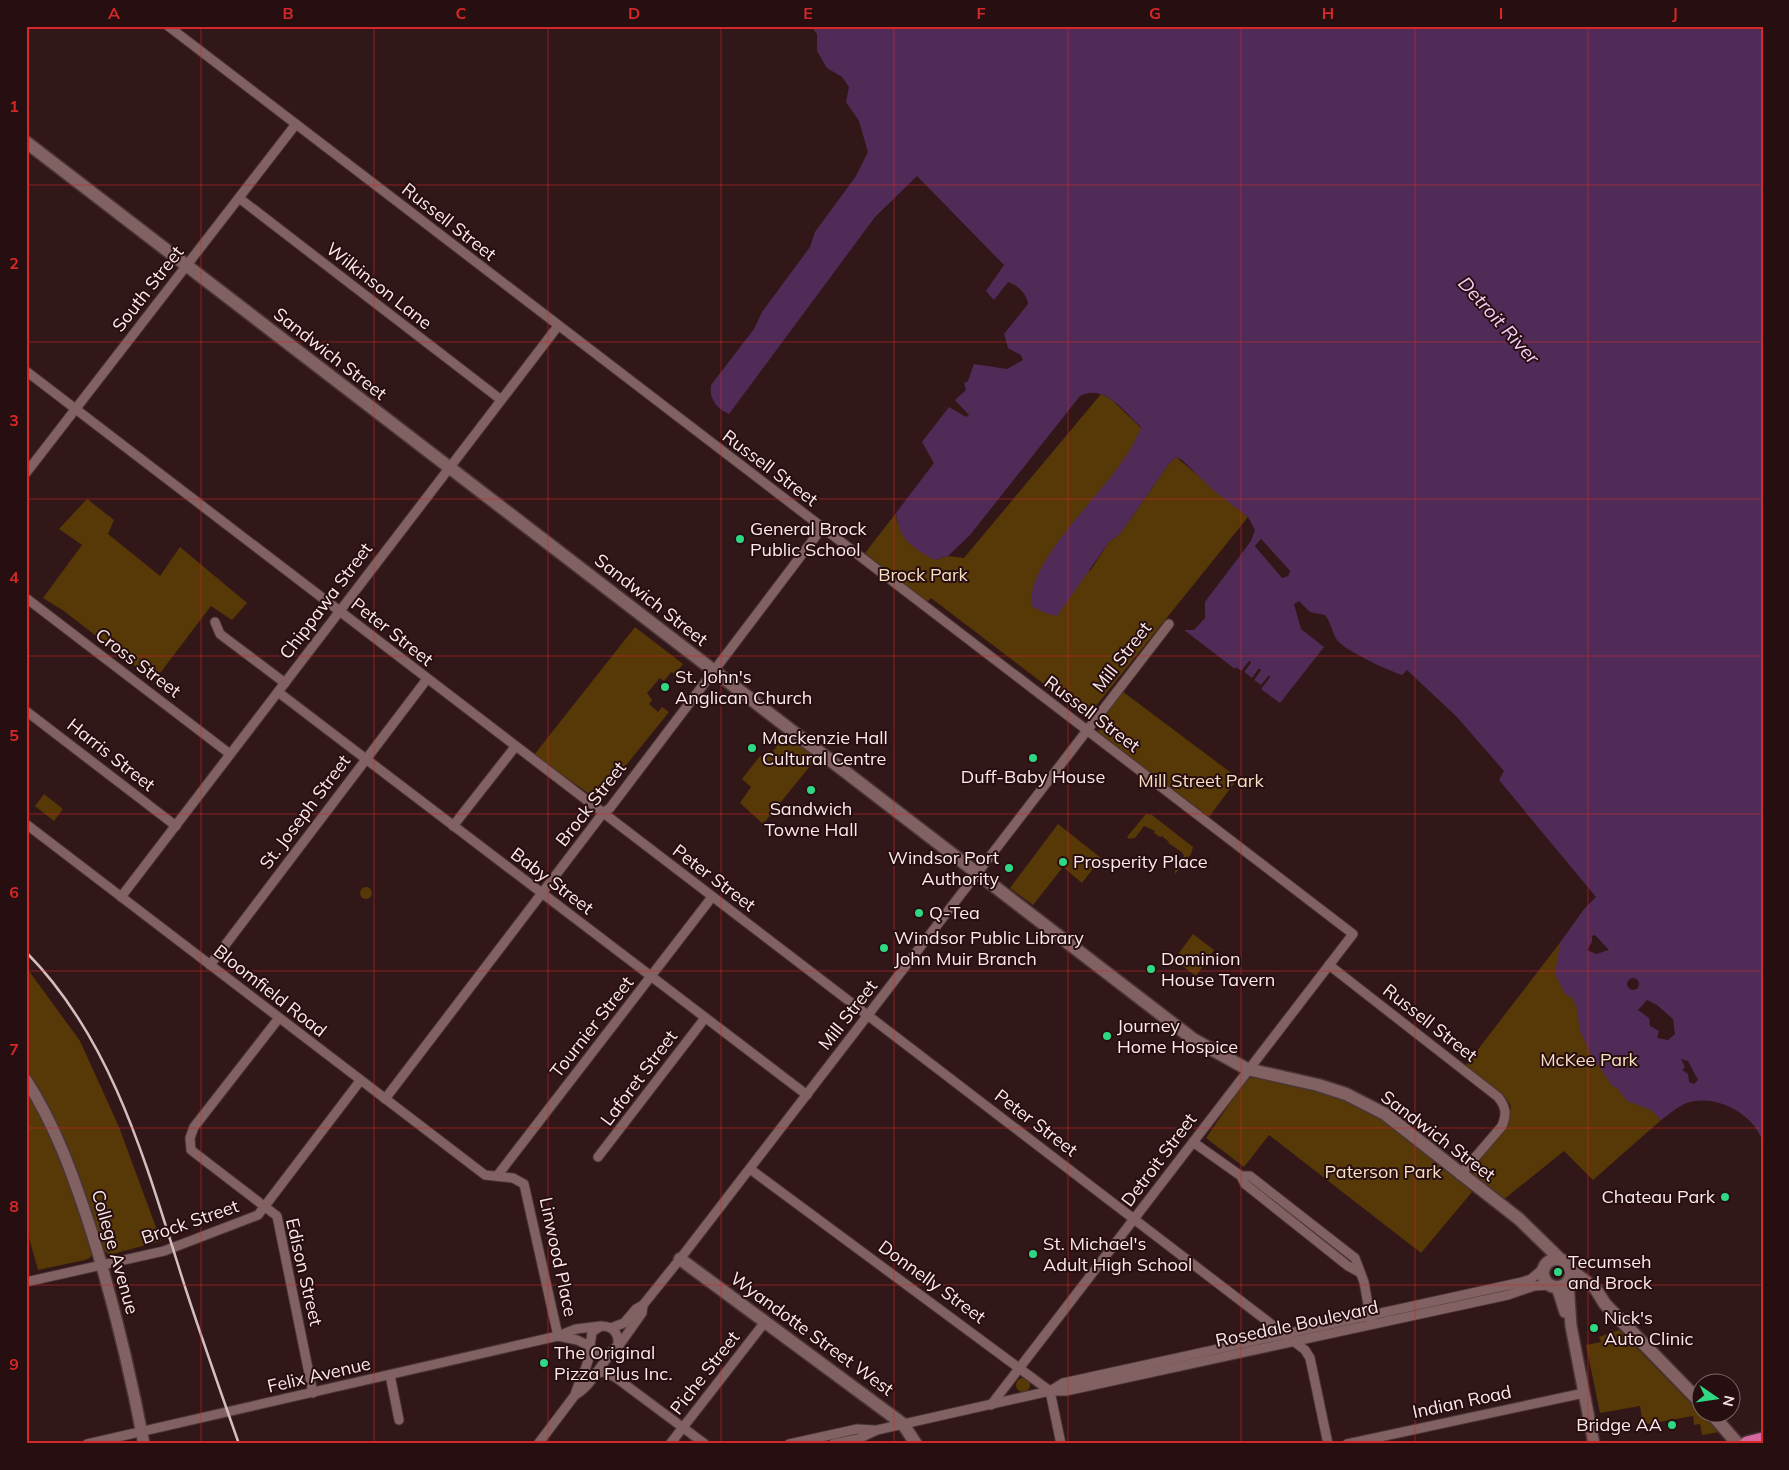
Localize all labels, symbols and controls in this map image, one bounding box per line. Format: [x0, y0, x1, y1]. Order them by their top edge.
text: A [108, 3, 120, 23]
text: B [282, 3, 294, 23]
text: C [456, 3, 467, 23]
text: D [628, 3, 640, 23]
text: E [803, 3, 813, 23]
text: F [976, 3, 986, 23]
text: G [1149, 3, 1161, 23]
text: H [1322, 3, 1334, 23]
text: I [1499, 3, 1503, 23]
text: J [1672, 3, 1678, 23]
text: 1 [9, 96, 19, 116]
street label: Russell Street [397, 178, 501, 266]
street label: Wilkinson Lane [322, 237, 437, 334]
street label: South Street [107, 241, 188, 336]
text: 2 [9, 253, 19, 273]
water label: Detroit River [1453, 271, 1545, 370]
street label: Sandwich Street [269, 302, 391, 405]
text: 3 [9, 410, 19, 430]
street label: Russell Street [718, 424, 823, 511]
place label: General Brock Public School [750, 517, 867, 561]
marker: General Brock Public School [734, 533, 746, 545]
street label: Chippawa Street [274, 538, 377, 664]
street label: Sandwich Street [590, 548, 712, 651]
park label: Brock Park [878, 563, 969, 586]
text: 4 [9, 567, 19, 587]
street label: Peter Street [347, 592, 438, 671]
street label: Mill Street [1087, 617, 1156, 696]
street label: Cross Street [91, 623, 186, 702]
place label: St. John's Anglican Church [675, 665, 812, 709]
street label: Russell Street [1040, 670, 1145, 757]
marker: St. John's Anglican Church [659, 681, 671, 693]
street label: Harris Street [63, 713, 160, 796]
text: 5 [9, 725, 19, 745]
place label: Mackenzie Hall Cultural Centre [762, 726, 888, 770]
marker: Mackenzie Hall Cultural Centre [746, 742, 758, 754]
street label: St. Joseph Street [254, 750, 355, 873]
marker: Duff-Baby House [1027, 752, 1039, 764]
street label: Brock Street [550, 757, 631, 851]
place label: Duff-Baby House [961, 765, 1105, 788]
park label: Mill Street Park [1138, 769, 1264, 792]
marker: Sandwich Towne Hall [805, 784, 817, 796]
place label: Sandwich Towne Hall [764, 797, 858, 841]
street label: Peter Street [668, 839, 760, 916]
street label: Baby Street [506, 842, 598, 919]
place label: Windsor Port Authority [888, 846, 999, 890]
place label: Prosperity Place [1073, 850, 1208, 873]
marker: Prosperity Place [1057, 856, 1069, 868]
marker: Windsor Port Authority [1003, 862, 1015, 874]
text: 6 [9, 882, 19, 902]
place label: Q-Tea [929, 901, 980, 924]
marker: Q-Tea [913, 907, 925, 919]
place label: Windsor Public Library John Muir Branch [894, 926, 1084, 970]
street label: Bloomfield Road [209, 939, 331, 1042]
marker: Windsor Public Library John Muir Branch [878, 942, 890, 954]
place label: Dominion House Tavern [1161, 947, 1275, 991]
marker: Dominion House Tavern [1145, 963, 1157, 975]
street label: Tournier Street [545, 971, 638, 1082]
street label: Mill Street [813, 975, 882, 1054]
street label: Russell Street [1378, 979, 1482, 1067]
place label: Journey Home Hospice [1117, 1014, 1238, 1058]
street label: Laforet Street [595, 1025, 682, 1130]
marker: Journey Home Hospice [1101, 1030, 1113, 1042]
text: 7 [9, 1039, 19, 1059]
park label: McKee Park [1540, 1048, 1639, 1071]
street label: Peter Street [990, 1084, 1082, 1161]
street label: Sandwich Street [1377, 1085, 1500, 1186]
street label: Detroit Street [1116, 1108, 1201, 1211]
park label: Paterson Park [1325, 1160, 1442, 1183]
place label: Chateau Park [1602, 1185, 1716, 1208]
street label: College Avenue [87, 1187, 144, 1317]
marker: Chateau Park [1719, 1191, 1731, 1203]
street label: Brock Street [138, 1194, 242, 1249]
street label: Linwood Place [535, 1195, 582, 1319]
text: 8 [9, 1196, 19, 1216]
street label: Edison Street [281, 1216, 328, 1328]
place label: St. Michael's Adult High School [1043, 1232, 1192, 1276]
street label: Donnelly Street [874, 1235, 991, 1328]
marker: St. Michael's Adult High School [1027, 1248, 1039, 1260]
place label: Tecumseh and Brock [1568, 1250, 1653, 1294]
marker: Tecumseh and Brock [1552, 1266, 1564, 1278]
street label: Wyandotte Street West [726, 1267, 898, 1401]
street label: Rosedale Boulevard [1213, 1295, 1380, 1352]
place label: Nick's Auto Clinic [1604, 1306, 1694, 1350]
marker: Nick's Auto Clinic [1588, 1322, 1600, 1334]
street label: Piche Street [665, 1326, 744, 1419]
place label: The Original Pizza Plus Inc. [554, 1341, 673, 1385]
street label: Felix Avenue [265, 1351, 373, 1398]
text: 9 [9, 1354, 19, 1374]
marker: The Original Pizza Plus Inc. [538, 1357, 550, 1369]
north arrow [1692, 1372, 1742, 1422]
street label: Indian Road [1410, 1380, 1513, 1423]
text: N [1719, 1394, 1739, 1408]
place label: Bridge AA [1576, 1413, 1662, 1436]
marker: Bridge AA [1666, 1419, 1678, 1431]

